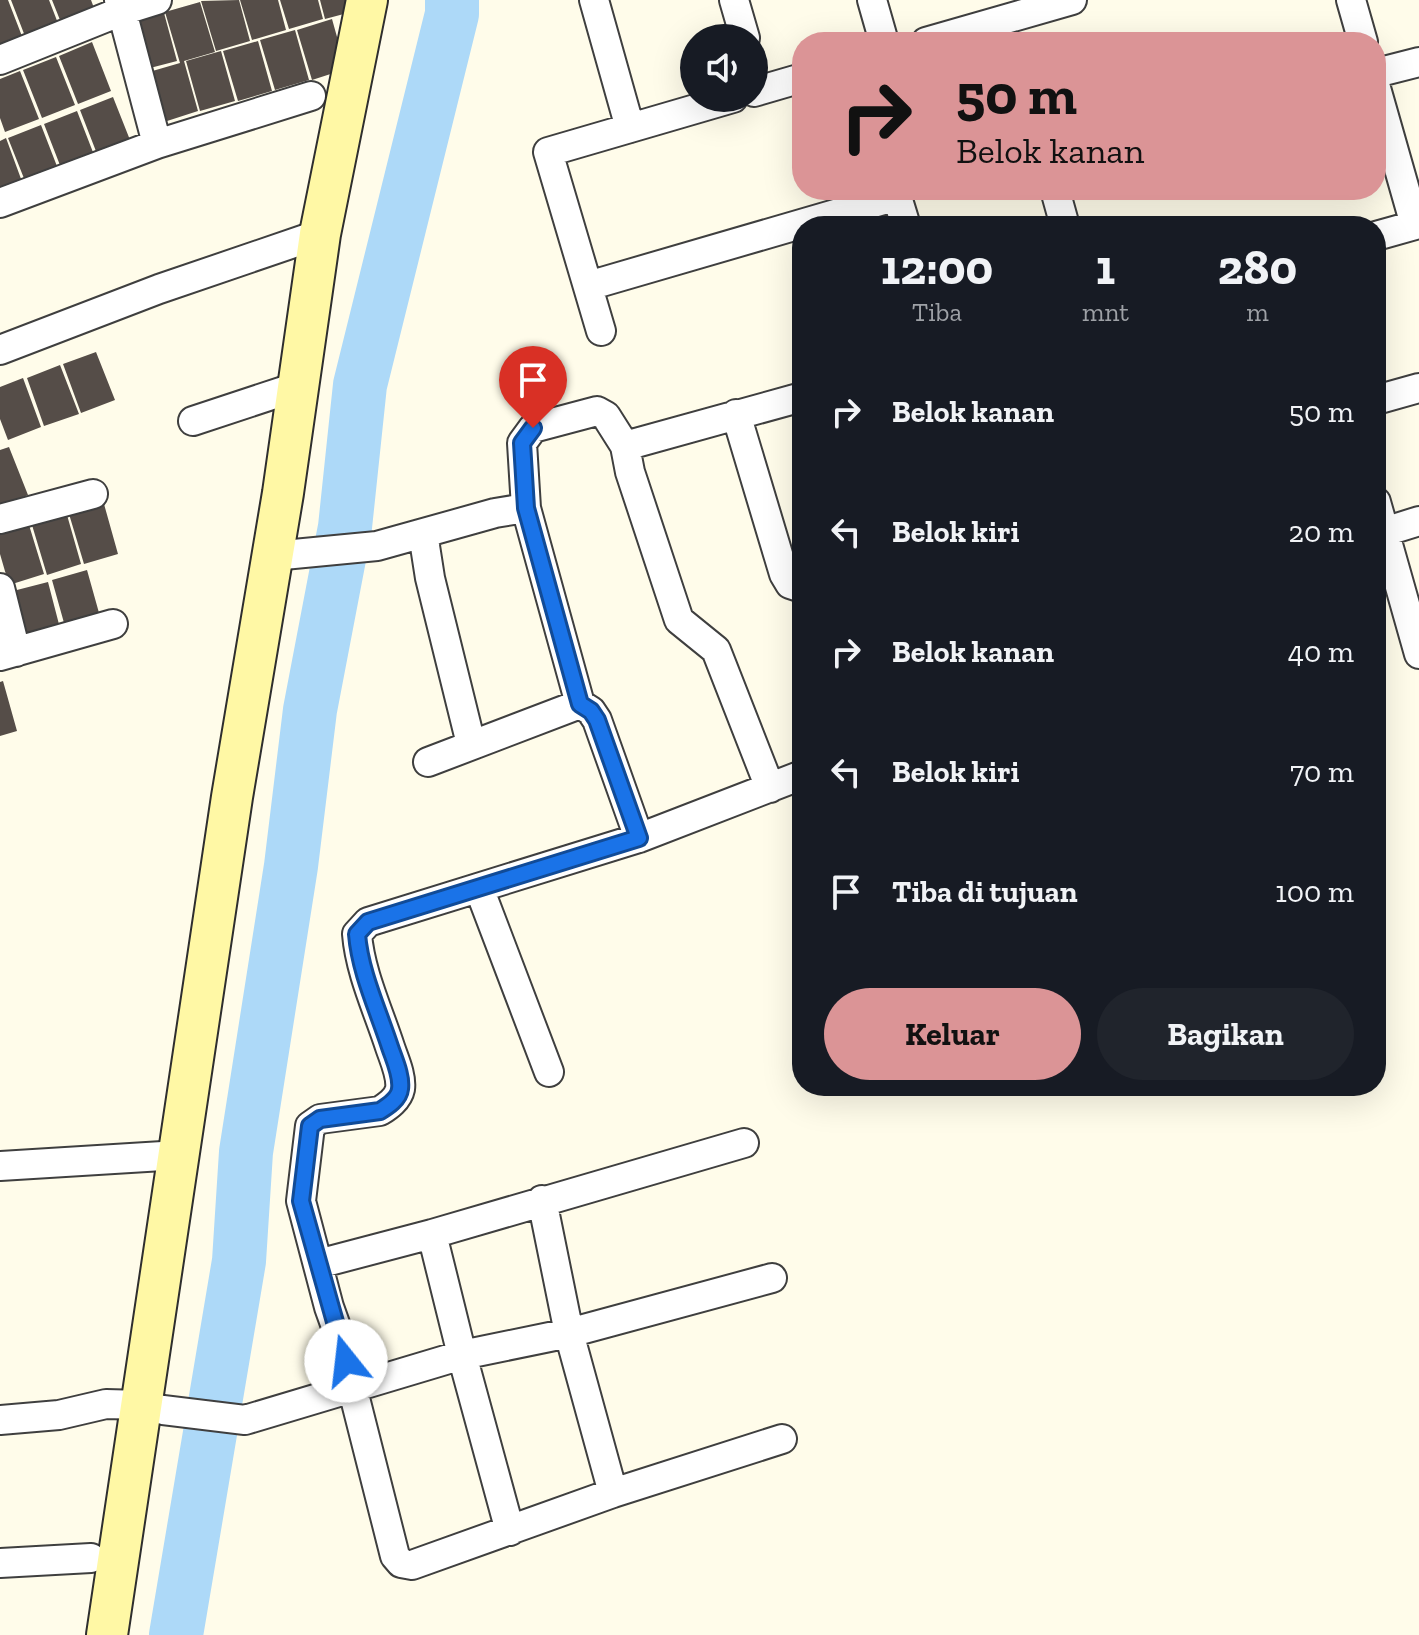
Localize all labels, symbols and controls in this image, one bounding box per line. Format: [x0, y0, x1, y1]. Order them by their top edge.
map controls [680, 24, 768, 112]
button: sound [680, 24, 768, 112]
text: 50 m [956, 61, 1077, 128]
icon: right [824, 64, 928, 168]
text: Belok kanan [956, 129, 1144, 172]
text: 12:00 [881, 239, 993, 296]
text: 1 [1096, 239, 1115, 296]
text: 280 [1218, 239, 1297, 296]
text: Tiba [912, 296, 962, 328]
text: mnt [1082, 296, 1129, 328]
text: m [1246, 296, 1269, 328]
pin [499, 346, 567, 428]
icon: arrive [511, 358, 555, 402]
icon: right [824, 390, 868, 434]
text: Belok kanan [892, 394, 1054, 430]
text: 50 m [1289, 394, 1354, 430]
icon: left [824, 510, 868, 554]
text: Belok kiri [892, 514, 1019, 550]
text: 20 m [1289, 514, 1354, 550]
icon: right [824, 630, 868, 674]
text: Belok kanan [892, 634, 1054, 670]
text: 40 m [1288, 634, 1354, 670]
icon: left [824, 750, 868, 794]
text: Belok kiri [892, 754, 1019, 790]
text: 70 m [1290, 754, 1354, 790]
icon: arrive [824, 870, 868, 914]
text: Tiba di tujuan [892, 874, 1077, 910]
text: 100 m [1275, 874, 1354, 910]
button: Keluar [824, 988, 1081, 1080]
button: Bagikan [1097, 988, 1354, 1080]
position arrow [304, 1319, 388, 1403]

